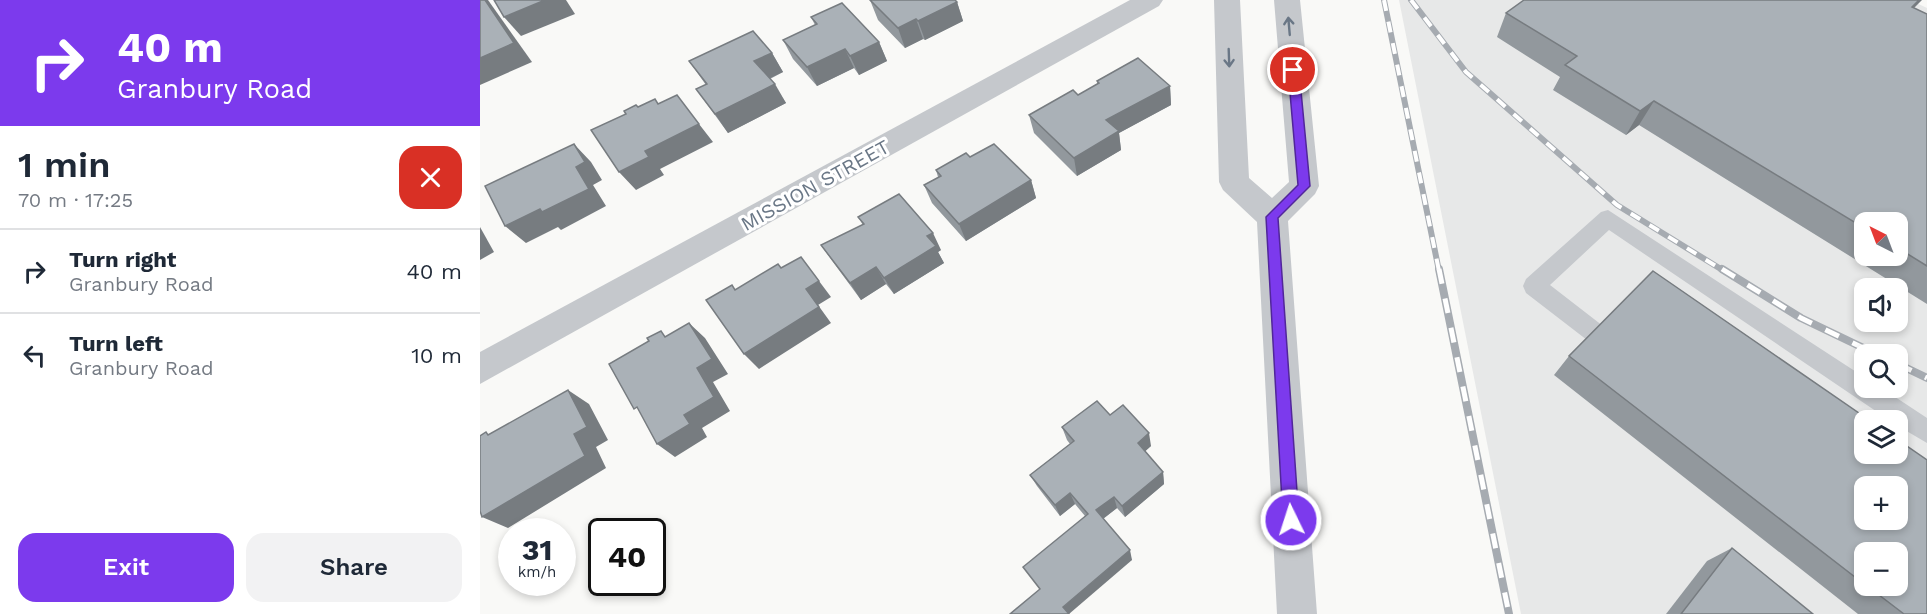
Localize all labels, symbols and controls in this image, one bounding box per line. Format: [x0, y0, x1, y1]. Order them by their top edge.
one-way arrow [1283, 16, 1294, 36]
text: 40 m [117, 23, 223, 72]
icon: right [18, 24, 96, 102]
pin [1267, 44, 1318, 95]
one-way arrow [1224, 48, 1235, 68]
icon: arrive [1276, 53, 1309, 86]
text: Granbury Road [117, 73, 312, 105]
street label: MISSION STREET [736, 134, 894, 236]
text: 1 min [18, 144, 110, 186]
button: close [399, 146, 462, 209]
text: 70 m · 17:25 [18, 188, 133, 212]
north arrow [1854, 212, 1908, 266]
map controls [1854, 212, 1908, 596]
text: Turn right [69, 247, 176, 272]
icon: right [18, 255, 51, 288]
text: 40 m [406, 259, 462, 284]
text: Granbury Road [69, 272, 214, 296]
button: sound [1854, 278, 1908, 332]
text: Turn left [69, 331, 163, 356]
icon: left [18, 339, 51, 372]
text: 10 m [411, 343, 462, 368]
button: search [1854, 344, 1908, 398]
text: Granbury Road [69, 356, 214, 380]
button: layers [1854, 410, 1908, 464]
button: + [1854, 476, 1908, 530]
position arrow [1259, 488, 1323, 552]
speed limit sign: 40 [588, 518, 666, 596]
text: 31 [522, 532, 552, 567]
button: Exit [18, 533, 234, 602]
button: Share [246, 533, 462, 602]
button: − [1854, 542, 1908, 596]
text: km/h [518, 563, 556, 581]

